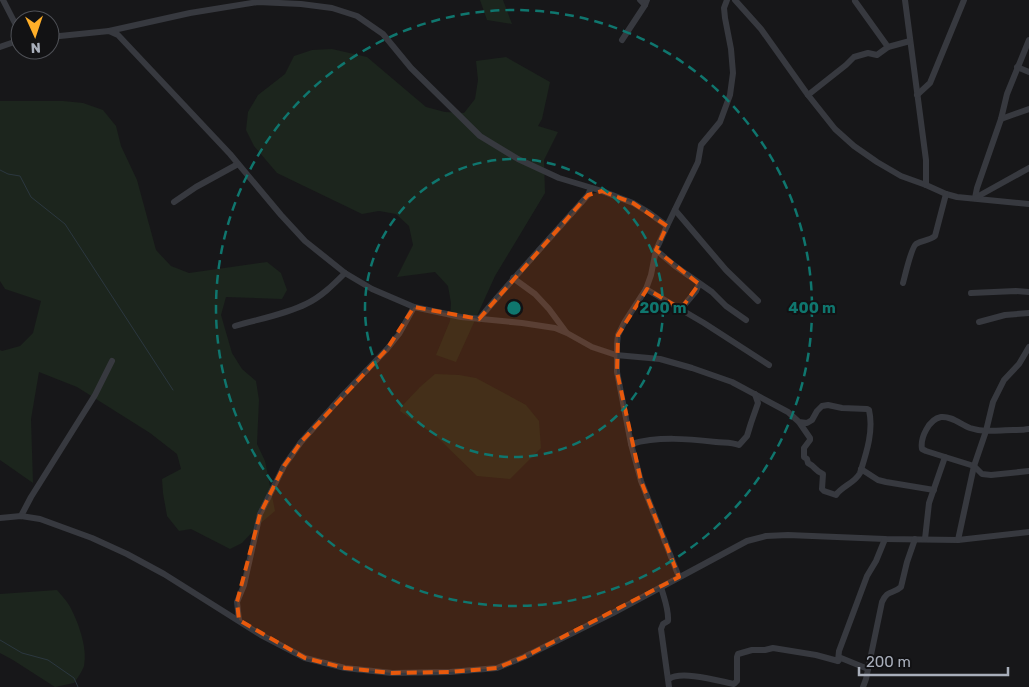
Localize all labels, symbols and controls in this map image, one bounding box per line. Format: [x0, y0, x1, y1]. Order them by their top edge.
north arrow [10, 10, 60, 60]
text: N [30, 39, 41, 56]
centre of rings [505, 299, 523, 317]
text: 200 m [639, 299, 687, 317]
text: 400 m [788, 299, 836, 317]
scale bar [859, 644, 1008, 676]
text: 200 m [866, 653, 911, 671]

